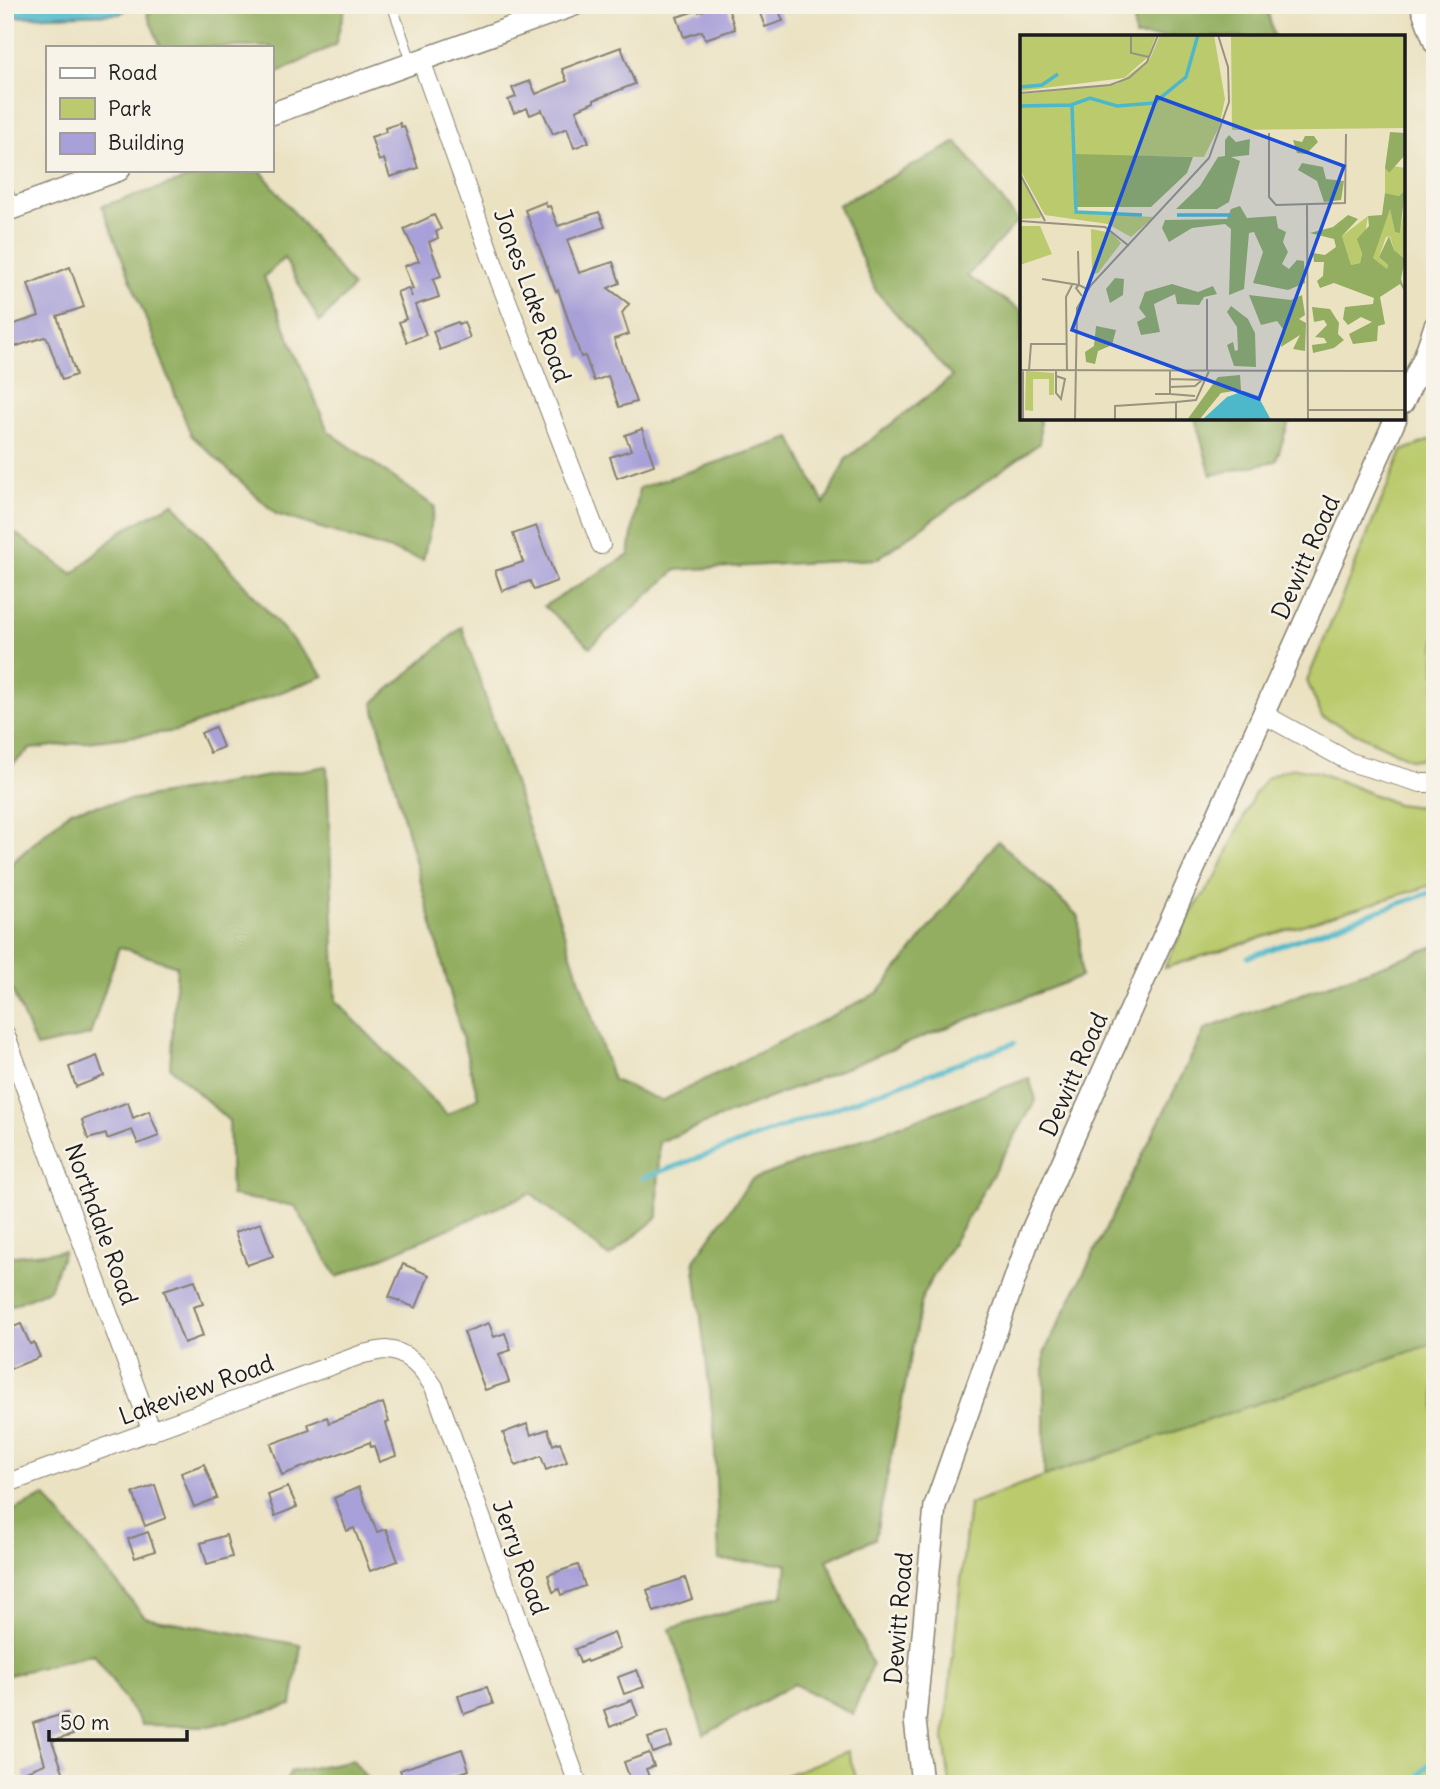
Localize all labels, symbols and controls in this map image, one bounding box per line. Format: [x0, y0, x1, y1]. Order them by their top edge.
inset map [1020, 35, 1405, 420]
legend [46, 46, 273, 172]
text: Road [108, 59, 157, 86]
text: Park [108, 95, 151, 122]
text: Building [108, 129, 184, 156]
street label: Jones Lake Road [488, 204, 578, 386]
street label: Dewitt Road [1264, 490, 1346, 624]
street label: Dewitt Road [1032, 1007, 1114, 1141]
street label: Northdale Road [59, 1139, 145, 1309]
street label: Lakeview Road [115, 1347, 277, 1431]
street label: Jerry Road [486, 1495, 556, 1619]
street label: Dewitt Road [877, 1551, 919, 1685]
scale bar [49, 1698, 187, 1742]
text: 50 m [60, 1709, 109, 1736]

